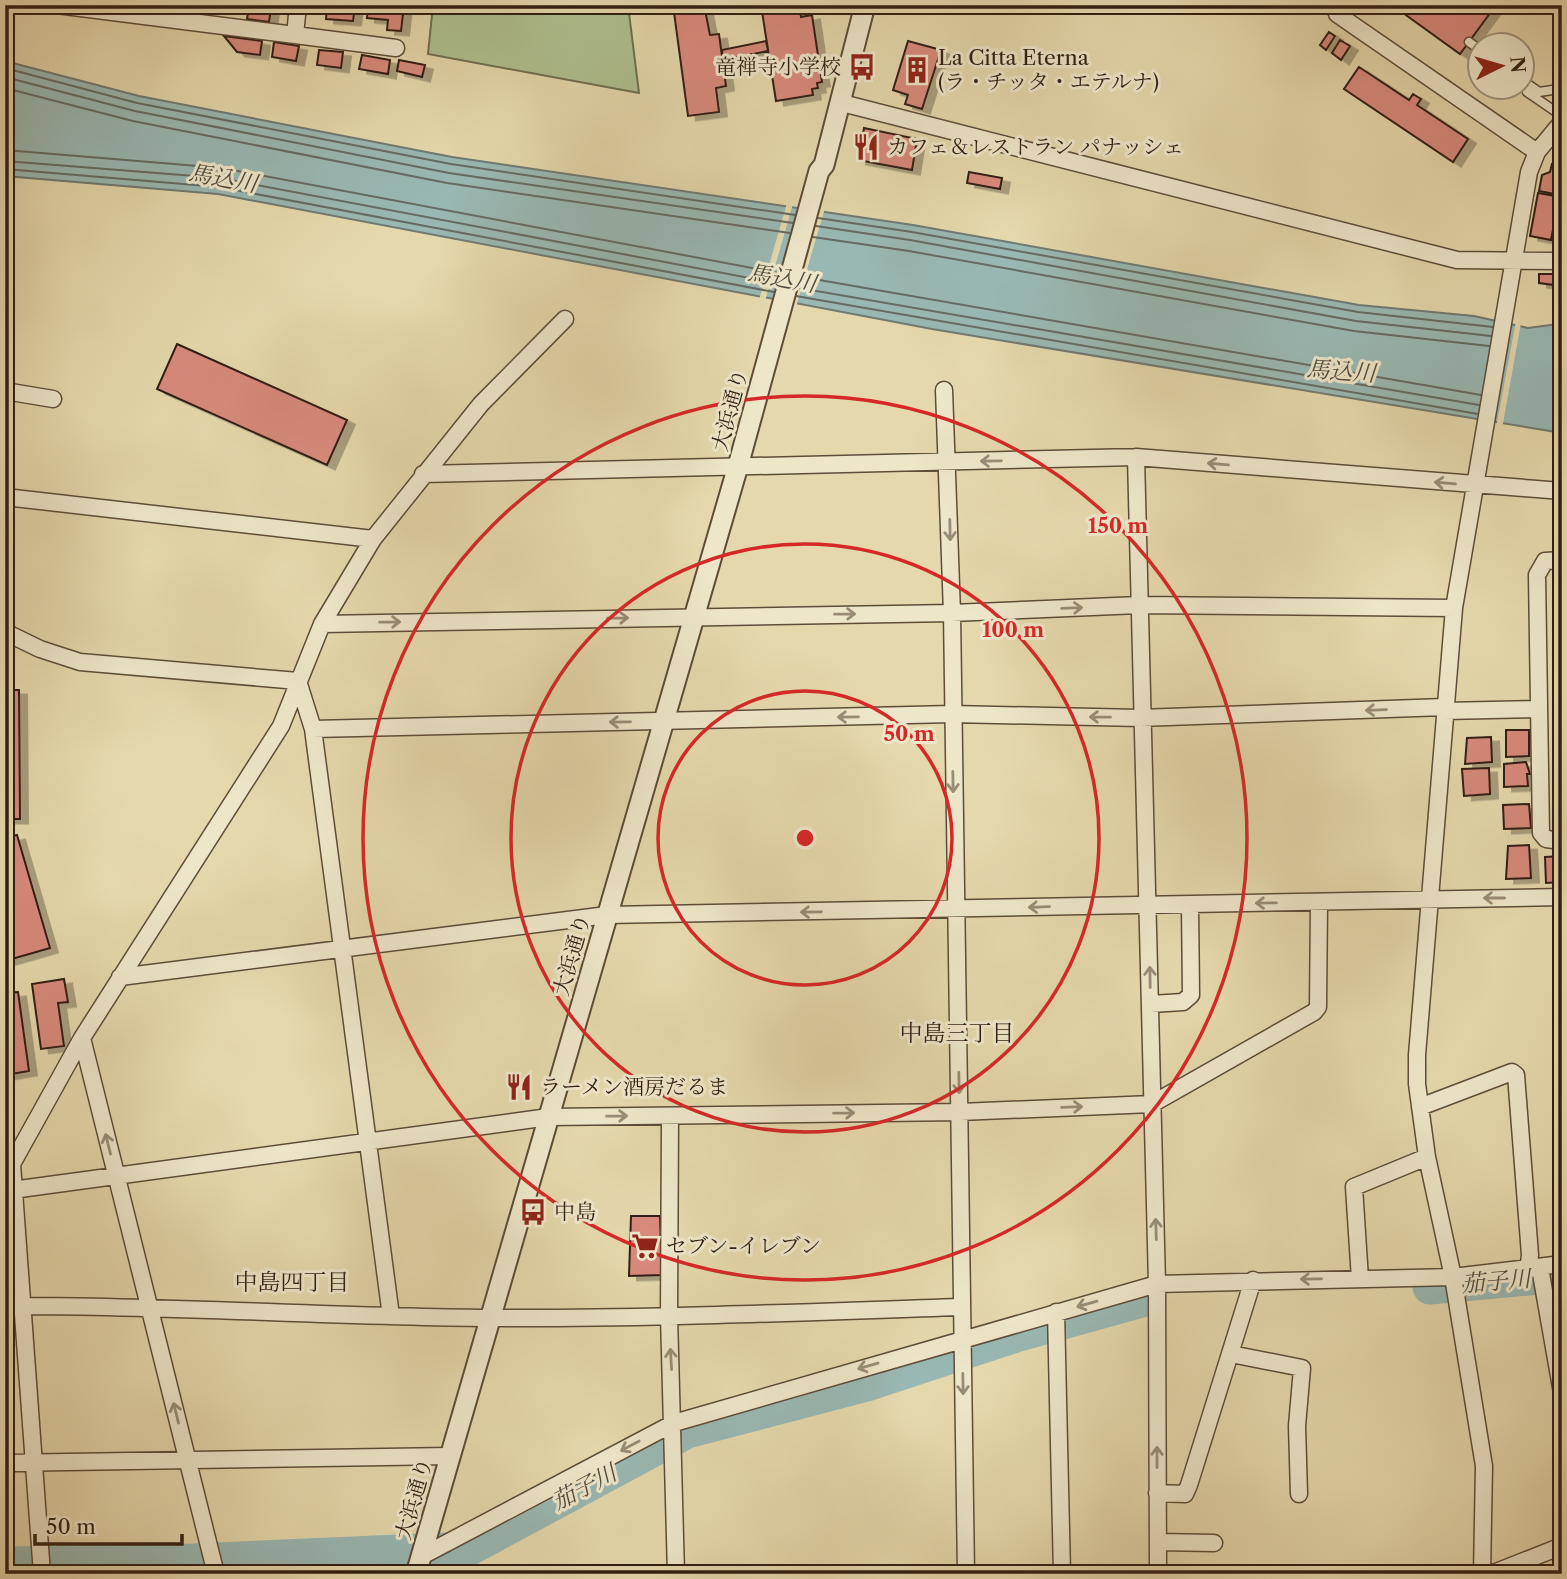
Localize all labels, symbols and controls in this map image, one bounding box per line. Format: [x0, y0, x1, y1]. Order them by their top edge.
north arrow [1466, 32, 1536, 102]
place label: La Citta Eterna (ラ・チッタ・エテルナ) [938, 45, 1159, 94]
bus stop icon: 竜禅寺小学校 [847, 52, 877, 82]
place label: 竜禅寺小学校 [715, 54, 841, 79]
building icon: La Citta Eterna (ラ・チッタ・エテルナ) [902, 55, 932, 85]
text: N [1505, 55, 1530, 74]
restaurant icon: カフェ＆レストラン パナッシェ [851, 132, 881, 162]
place label: カフェ＆レストラン パナッシェ [887, 134, 1184, 159]
water label: 馬込川 [187, 158, 262, 198]
water label: 馬込川 [746, 258, 821, 298]
water label: 馬込川 [1306, 355, 1379, 388]
street label: 大浜通り [707, 366, 752, 454]
one-way arrow [980, 454, 1003, 468]
one-way arrow [1207, 457, 1230, 470]
one-way arrow [1434, 476, 1457, 489]
text: 150 m [1088, 513, 1148, 538]
one-way arrow [943, 518, 957, 541]
one-way arrow [1061, 601, 1084, 614]
one-way arrow [833, 607, 856, 621]
one-way arrow [606, 611, 629, 625]
one-way arrow [378, 615, 401, 629]
text: 100 m [982, 617, 1044, 642]
one-way arrow [1365, 703, 1388, 716]
one-way arrow [836, 710, 859, 724]
one-way arrow [1088, 711, 1111, 724]
one-way arrow [609, 716, 632, 729]
text: 50 m [883, 721, 935, 746]
one-way arrow [946, 770, 960, 793]
centre of rings [793, 826, 817, 850]
one-way arrow [1482, 891, 1505, 905]
one-way arrow [1255, 896, 1278, 910]
one-way arrow [1027, 901, 1050, 914]
one-way arrow [800, 905, 823, 918]
street label: 大浜通り [548, 911, 595, 999]
one-way arrow [1143, 966, 1157, 989]
district label: 中島三丁目 [900, 1019, 1015, 1047]
one-way arrow [952, 1071, 966, 1094]
restaurant icon: ラーメン酒房だるま [504, 1072, 534, 1102]
place label: ラーメン酒房だるま [540, 1074, 728, 1099]
one-way arrow [1060, 1101, 1083, 1114]
one-way arrow [833, 1106, 856, 1120]
one-way arrow [605, 1109, 628, 1123]
one-way arrow [101, 1134, 114, 1156]
bus stop icon: 中島 [518, 1197, 548, 1227]
place label: 中島 [554, 1199, 596, 1224]
one-way arrow [1149, 1218, 1162, 1241]
supermarket icon: セブン-イレブン [630, 1231, 660, 1261]
place label: セブン-イレブン [666, 1233, 821, 1258]
water label: 茄子川 [1460, 1264, 1535, 1298]
district label: 中島四丁目 [235, 1268, 350, 1296]
one-way arrow [1300, 1272, 1323, 1286]
one-way arrow [1076, 1298, 1098, 1311]
one-way arrow [665, 1347, 678, 1370]
one-way arrow [857, 1361, 879, 1374]
one-way arrow [956, 1372, 969, 1395]
one-way arrow [169, 1402, 182, 1424]
one-way arrow [620, 1440, 641, 1454]
one-way arrow [1150, 1445, 1164, 1468]
street label: 大浜通り [390, 1455, 437, 1543]
water label: 茄子川 [547, 1457, 624, 1516]
scale bar [35, 1502, 182, 1546]
text: 50 m [46, 1514, 96, 1539]

